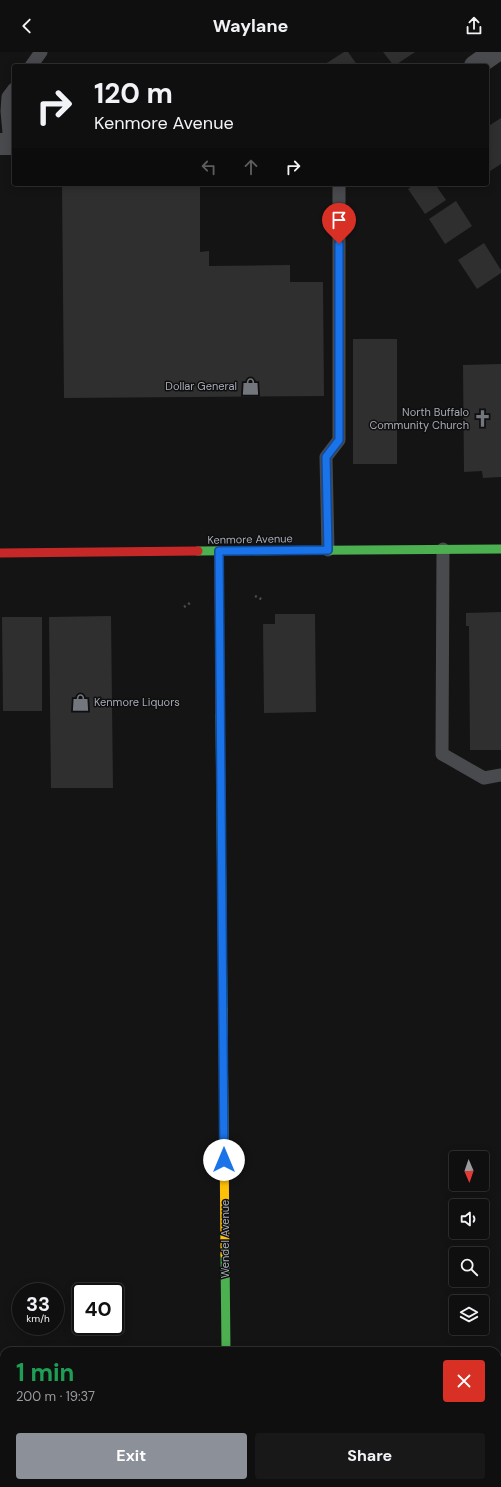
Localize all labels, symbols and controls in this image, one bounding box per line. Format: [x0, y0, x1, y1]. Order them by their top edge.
text: Waylane [213, 14, 288, 38]
icon: back [16, 15, 38, 37]
icon: share [463, 15, 485, 37]
text: 120 m [94, 75, 173, 112]
icon: right [28, 80, 80, 132]
text: Kenmore Avenue [94, 111, 234, 135]
icon: left [198, 156, 220, 178]
icon: ahead [240, 156, 262, 178]
icon: right [282, 156, 304, 178]
pin [322, 203, 356, 244]
icon: arrive [328, 209, 350, 231]
shop icon: Dollar General [240, 376, 260, 396]
place label: Dollar General [165, 379, 237, 393]
place label: North Buffalo Community Church [369, 405, 469, 432]
church icon: North Buffalo Community Church [472, 408, 492, 428]
street label: Kenmore Avenue [207, 531, 293, 547]
shop icon: Kenmore Liquors [71, 692, 91, 712]
place label: Kenmore Liquors [94, 695, 180, 709]
position arrow [203, 1139, 245, 1181]
north arrow [449, 1151, 489, 1191]
map controls [449, 1151, 489, 1335]
button: sound [449, 1199, 489, 1239]
street label: Wendel Avenue [218, 1200, 232, 1278]
button: search [449, 1247, 489, 1287]
speed limit sign: 40 [72, 1283, 124, 1335]
text: 33 [26, 1291, 50, 1317]
button: layers [449, 1295, 489, 1335]
text: km/h [26, 1312, 50, 1325]
text: 1 min [16, 1357, 74, 1388]
button: close [443, 1360, 485, 1402]
text: 200 m · 19:37 [16, 1388, 95, 1405]
button: Exit [16, 1433, 247, 1479]
button: Share [255, 1433, 485, 1479]

